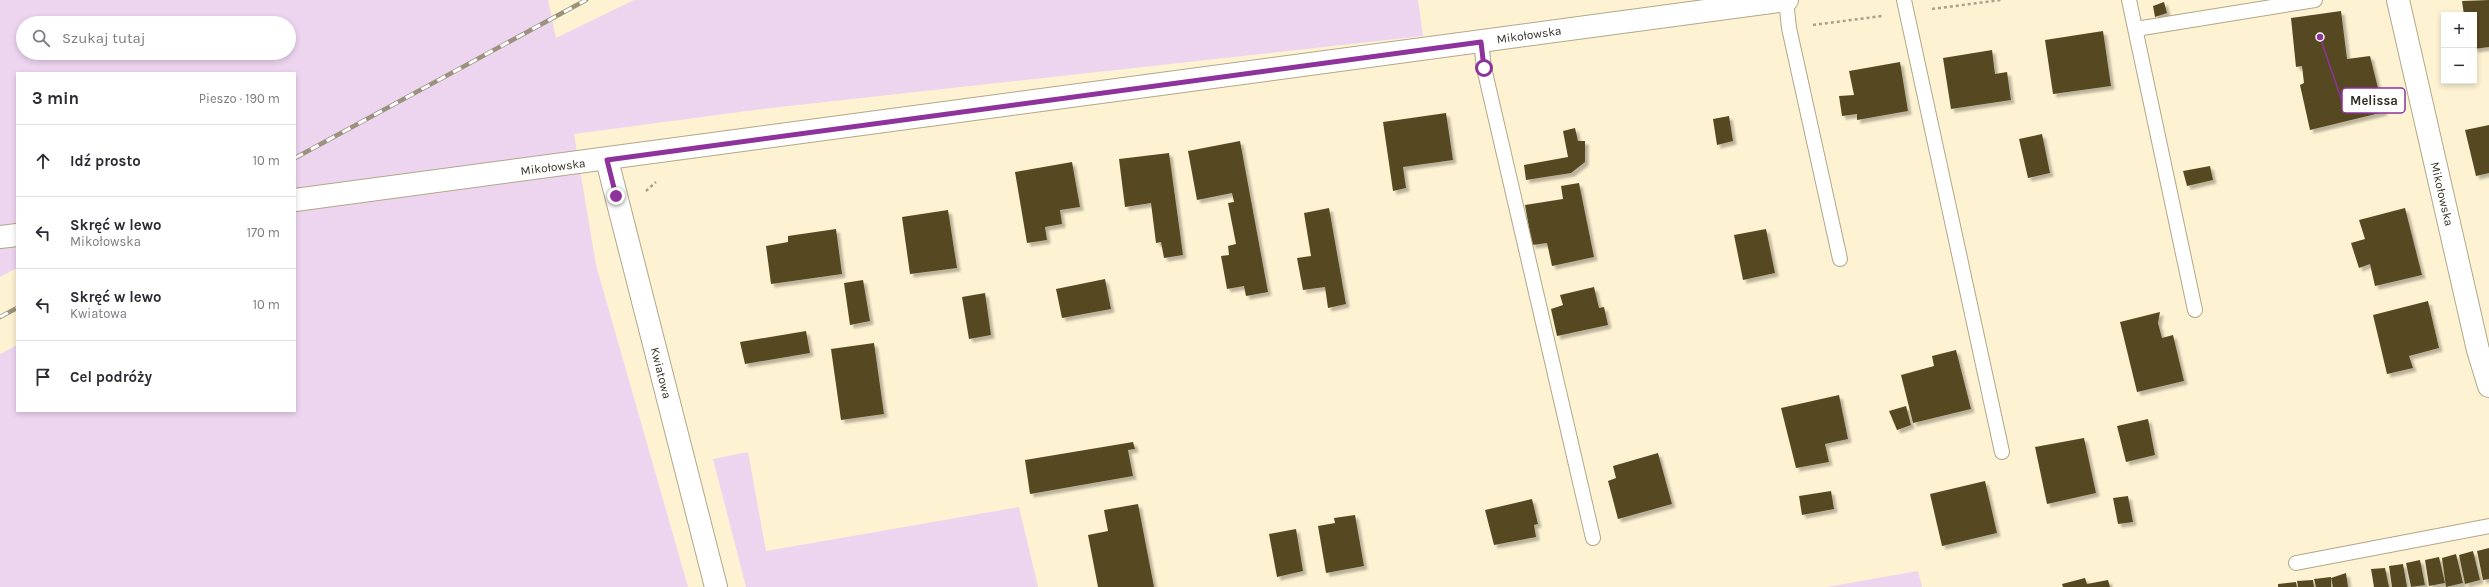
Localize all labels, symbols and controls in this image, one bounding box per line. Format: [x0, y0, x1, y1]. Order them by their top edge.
map controls [2441, 12, 2477, 84]
button: + [2441, 12, 2477, 48]
search box [16, 16, 296, 60]
street label: Mikołowska [1496, 24, 1562, 46]
icon: search [30, 27, 52, 49]
text: Szukaj tutaj [62, 29, 146, 47]
button: − [2441, 48, 2477, 84]
route start [1475, 59, 1493, 77]
text: 3 min [32, 88, 79, 108]
callout: Melissa [2342, 88, 2405, 113]
text: Pieszo · 190 m [199, 91, 280, 106]
text: Melissa [2350, 93, 2398, 108]
icon: ahead [32, 150, 54, 172]
text: Idź prosto [70, 152, 141, 170]
text: 10 m [253, 153, 280, 168]
street label: Mikołowska [520, 156, 586, 178]
street label: Mikołowska [2428, 161, 2456, 227]
route end [607, 187, 625, 205]
text: Skręć w lewo [70, 216, 162, 234]
icon: left [32, 222, 54, 244]
text: 170 m [247, 225, 280, 240]
text: Mikołowska [70, 234, 141, 249]
text: Skręć w lewo [70, 288, 162, 306]
icon: left [32, 294, 54, 316]
text: 10 m [253, 297, 280, 312]
text: Kwiatowa [70, 306, 127, 321]
street label: Kwiatowa [648, 346, 674, 400]
icon: arrive [32, 366, 54, 388]
text: Cel podróży [70, 368, 152, 386]

